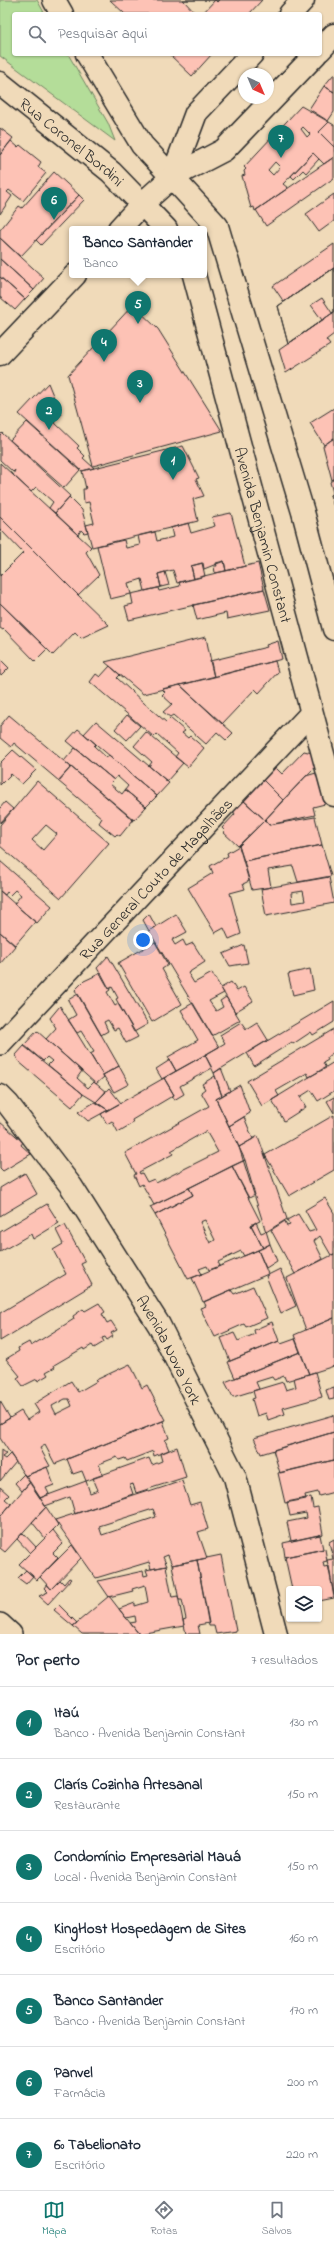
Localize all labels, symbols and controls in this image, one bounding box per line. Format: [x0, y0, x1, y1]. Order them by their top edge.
search box [12, 12, 322, 56]
icon: search [26, 23, 48, 45]
text: Pesquisar aqui [58, 23, 147, 45]
north arrow [238, 68, 274, 104]
street label: Rua Coronel Bordini [13, 93, 129, 193]
pin: 7 [268, 125, 294, 158]
pin: 6 [41, 187, 67, 220]
popup [69, 226, 207, 278]
text: Banco Santander [83, 232, 193, 254]
text: Banco [83, 254, 118, 273]
pin: 5 [125, 291, 151, 324]
pin: 4 [91, 329, 117, 362]
pin: 3 [127, 370, 153, 403]
pin: 2 [36, 397, 62, 430]
street label: Avenida Benjamin Constant [227, 445, 297, 627]
pin: 1 [160, 447, 186, 480]
street label: Rua General Couto de Magalhães [74, 793, 239, 967]
your location [133, 930, 153, 950]
street label: Avenida Nova York [129, 1291, 207, 1410]
map controls [286, 1586, 322, 1622]
button: layers [286, 1586, 322, 1622]
text: Por perto [16, 1648, 80, 1673]
text: 7 resultados [251, 1651, 318, 1670]
text: Itaú [54, 1702, 79, 1724]
text: 1 [27, 1713, 31, 1732]
text: 130 m [290, 1713, 318, 1732]
text: Banco · Avenida Benjamin Constant [54, 1724, 245, 1743]
text: Clarís Cozinha Artesanal [54, 1774, 202, 1796]
text: 2 [26, 1785, 32, 1804]
text: 150 m [287, 1785, 318, 1804]
text: Restaurante [54, 1796, 120, 1815]
text: Condomínio Empresarial Mauá [54, 1846, 241, 1868]
text: 3 [26, 1857, 32, 1876]
text: 150 m [287, 1857, 318, 1876]
text: Local · Avenida Benjamin Constant [54, 1868, 237, 1887]
text: KingHost Hospedagem de Sites [54, 1918, 246, 1940]
text: 4 [26, 1929, 32, 1948]
text: 160 m [289, 1929, 318, 1948]
text: Escritório [54, 1940, 105, 1959]
text: Banco Santander [54, 1990, 163, 2012]
text: 5 [25, 2001, 33, 2020]
text: 170 m [290, 2001, 318, 2020]
text: Banco · Avenida Benjamin Constant [54, 2012, 245, 2031]
text: Panvel [54, 2062, 93, 2084]
text: 6 [26, 2073, 32, 2092]
text: 200 m [287, 2073, 318, 2092]
text: Farmácia [54, 2084, 105, 2103]
text: 6º Tabelionato [54, 2134, 141, 2156]
text: 7 [26, 2145, 32, 2164]
text: 220 m [286, 2145, 318, 2164]
text: Escritório [54, 2156, 105, 2175]
tab: Mapa [42, 2199, 67, 2239]
tab: Rotas [151, 2199, 178, 2239]
tab: Salvos [262, 2199, 292, 2239]

